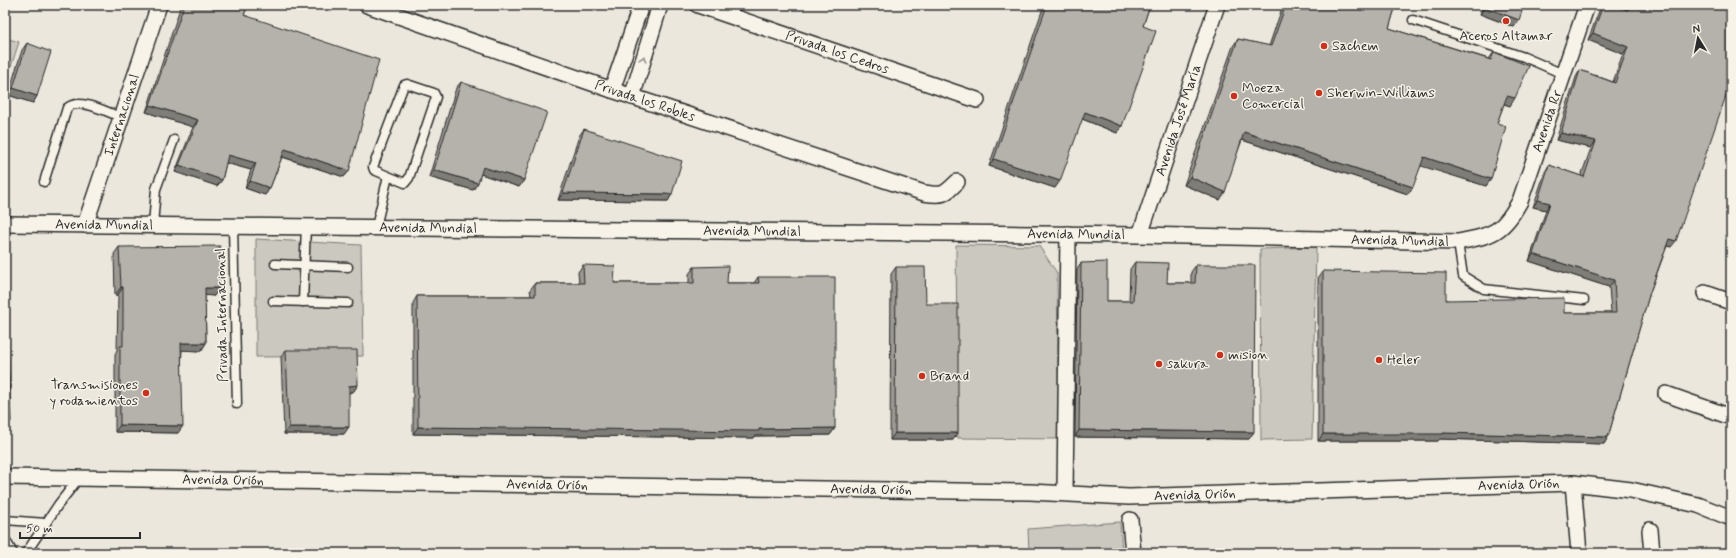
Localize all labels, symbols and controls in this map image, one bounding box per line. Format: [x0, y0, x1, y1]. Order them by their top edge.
marker: Aceros Altamar [1501, 16, 1511, 26]
north arrow [1678, 18, 1718, 58]
text: N [1692, 22, 1701, 37]
street label: Privada los Cedros [783, 26, 891, 78]
place label: Aceros Altamar [1459, 27, 1553, 45]
place label: Sachem [1332, 37, 1379, 55]
marker: Sachem [1319, 41, 1329, 51]
one-way arrow [638, 56, 647, 63]
street label: Avenida José María [1151, 62, 1205, 178]
street label: Internacional [100, 72, 144, 158]
street label: Privada los Robles [592, 76, 698, 126]
place label: Moeza Comercial [1242, 79, 1304, 113]
place label: Sherwin-Williams [1327, 84, 1435, 102]
street label: Avenida Rr [1528, 87, 1566, 155]
marker: Sherwin-Williams [1314, 88, 1324, 98]
marker: Moeza Comercial [1229, 91, 1239, 101]
street label: Avenida Mundial [55, 215, 153, 234]
street label: Avenida Mundial [379, 219, 477, 238]
street label: Avenida Mundial [703, 222, 801, 241]
street label: Avenida Mundial [1027, 225, 1125, 244]
street label: Avenida Mundial [1351, 231, 1449, 251]
street label: Privada Internacional [212, 248, 232, 382]
place label: mision [1228, 346, 1268, 364]
marker: mision [1215, 350, 1225, 360]
place label: Heler [1387, 351, 1420, 369]
place label: sakura [1167, 355, 1209, 373]
marker: Heler [1374, 355, 1384, 365]
marker: sakura [1154, 359, 1164, 369]
place label: Brand [930, 367, 969, 385]
marker: Brand [917, 371, 927, 381]
place label: Transmisiones y rodamientos [50, 376, 138, 410]
marker: Transmisiones y rodamientos [141, 388, 151, 398]
street label: Avenida Orión [182, 471, 264, 490]
street label: Avenida Orión [1477, 474, 1560, 495]
street label: Avenida Orión [506, 475, 588, 495]
street label: Avenida Orión [830, 480, 912, 499]
street label: Avenida Orión [1154, 485, 1236, 505]
scale bar [20, 514, 140, 540]
text: 50 m [26, 521, 53, 537]

